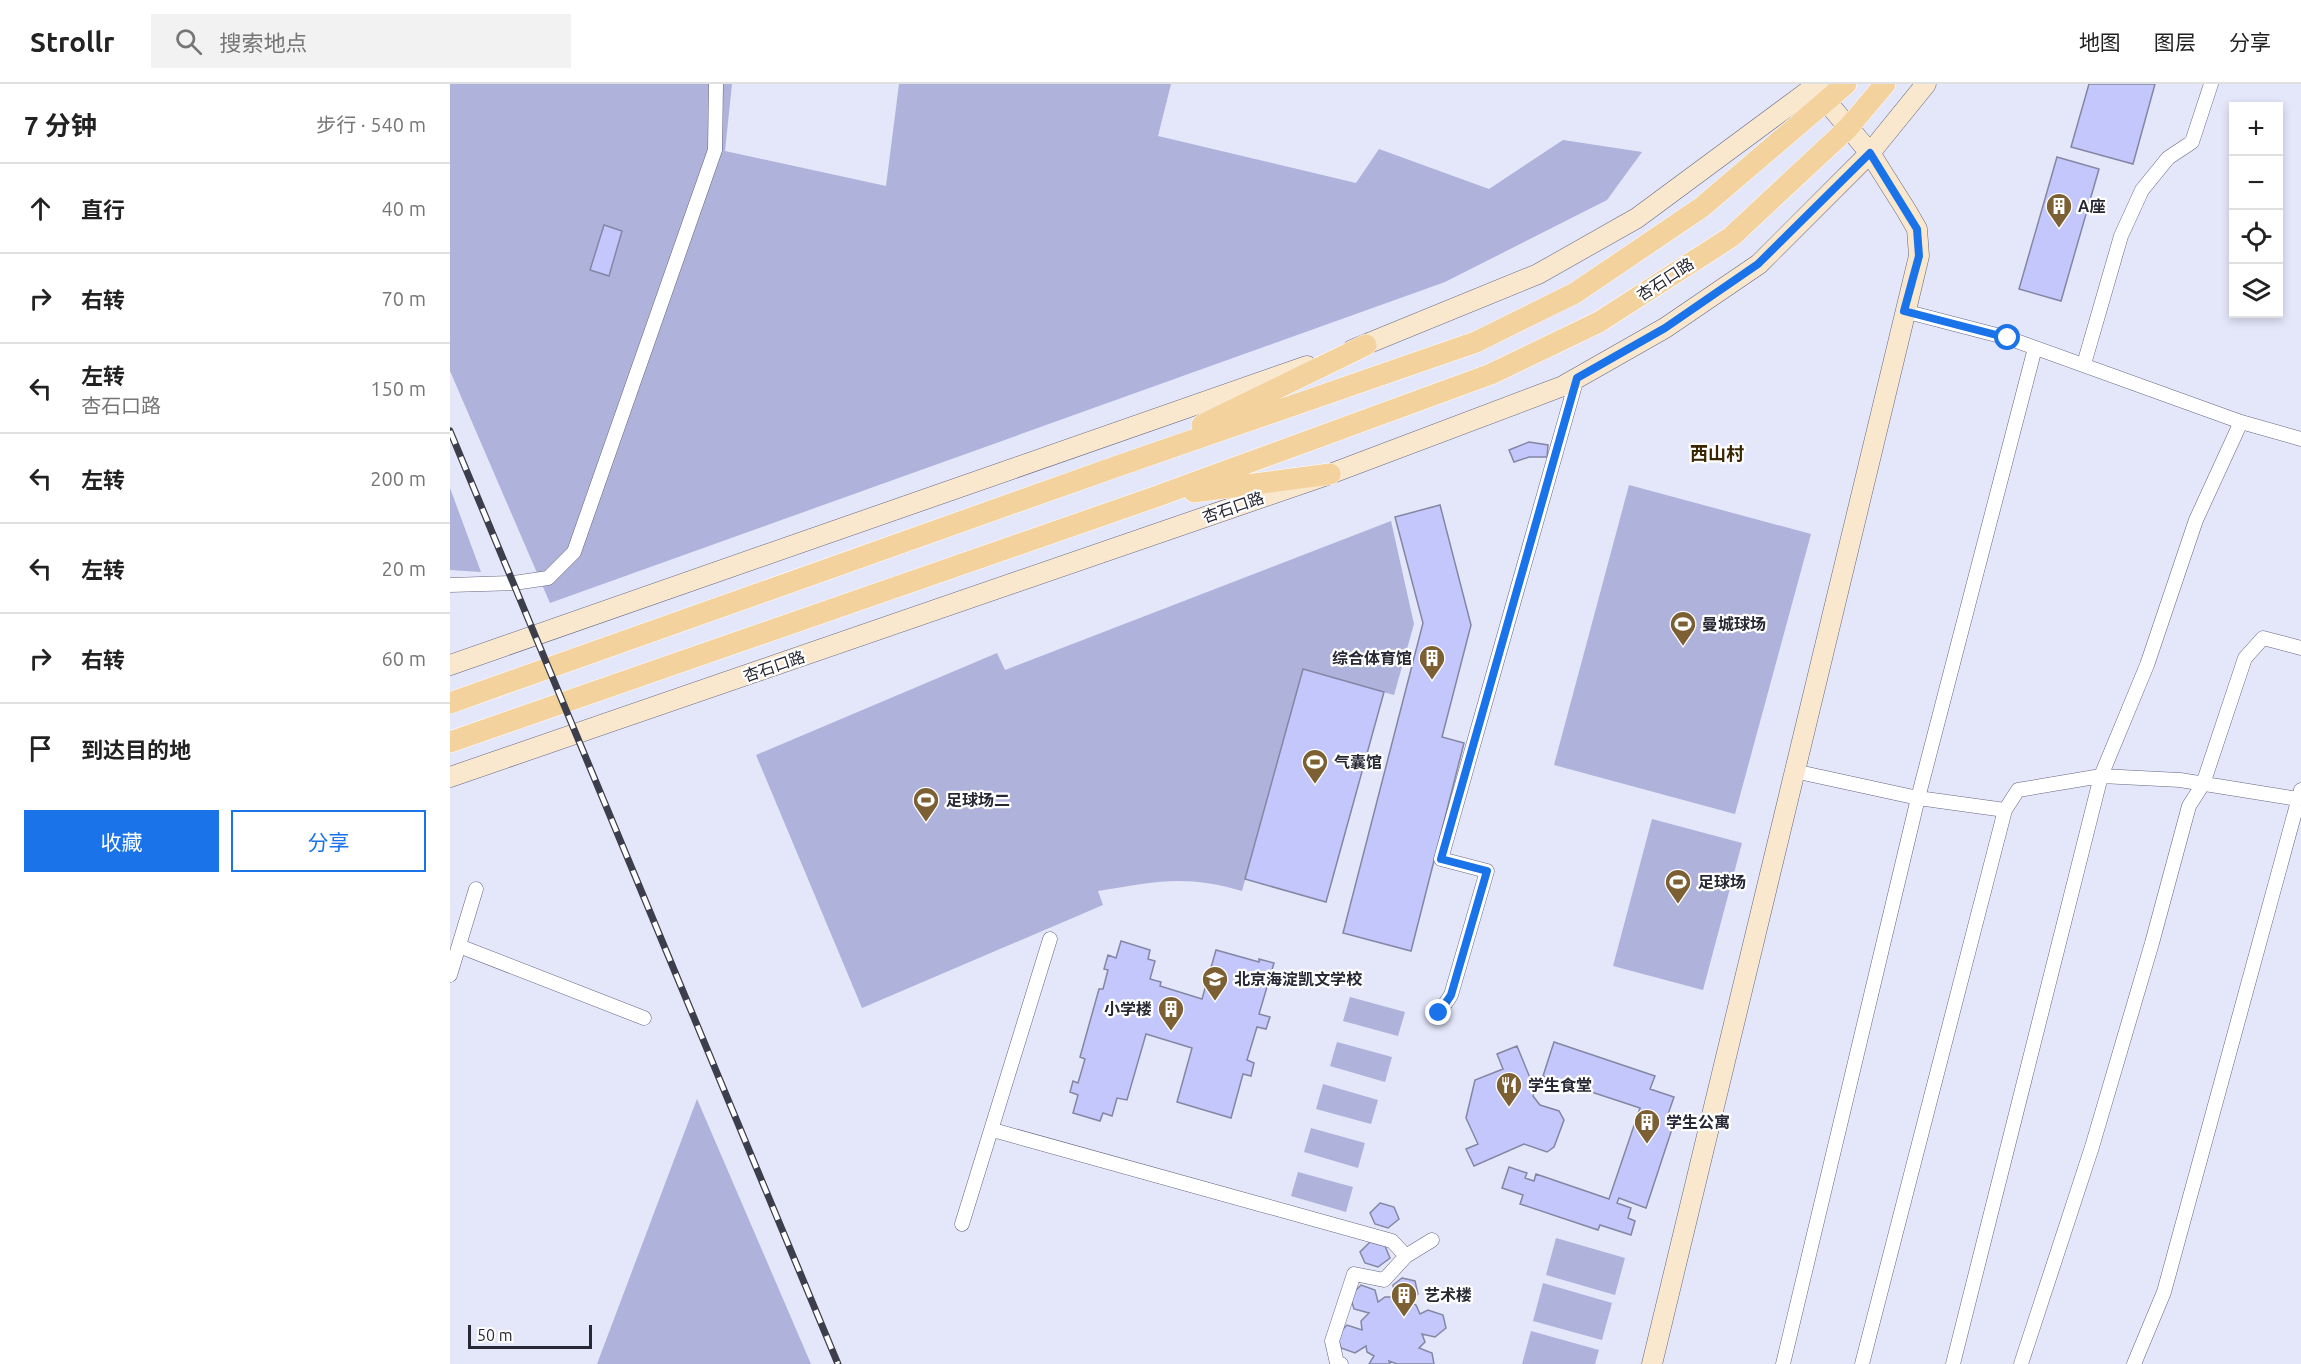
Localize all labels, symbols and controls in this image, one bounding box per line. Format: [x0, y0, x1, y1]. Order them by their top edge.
search box [151, 14, 571, 68]
icon: search [172, 25, 205, 58]
text: Strollr [30, 26, 115, 57]
text: 搜索地点 [220, 30, 308, 55]
text: 地图 [2079, 30, 2121, 54]
text: 图层 [2154, 30, 2196, 54]
text: 分享 [2229, 30, 2271, 54]
map controls [2229, 102, 2283, 318]
button: + [2229, 102, 2283, 156]
text: 7 分钟 [24, 111, 97, 140]
text: 步行 · 540 m [316, 113, 426, 136]
button: − [2229, 156, 2283, 210]
building icon: A座 [2044, 191, 2074, 229]
icon: ahead [24, 192, 57, 225]
text: 直行 [81, 197, 125, 222]
text: 40 m [382, 197, 426, 220]
place label: A座 [2078, 197, 2105, 215]
button: locate [2229, 210, 2283, 264]
street label: 杏石口路 [1633, 254, 1697, 304]
button: layers [2229, 264, 2283, 318]
icon: right [24, 282, 57, 315]
text: 右转 [81, 287, 125, 312]
text: 70 m [382, 287, 426, 310]
route start [1994, 324, 2020, 350]
text: 左转 [81, 363, 125, 388]
icon: left [24, 372, 57, 405]
text: 150 m [370, 377, 426, 400]
text: 杏石口路 [81, 394, 161, 417]
district label: 西山村 [1690, 443, 1744, 463]
icon: left [24, 462, 57, 495]
text: 左转 [81, 467, 125, 492]
text: 200 m [370, 467, 426, 490]
street label: 杏石口路 [1200, 488, 1266, 526]
icon: left [24, 552, 57, 585]
text: 左转 [81, 557, 125, 582]
text: 20 m [382, 557, 426, 580]
sports icon: 曼城球场 [1668, 609, 1698, 647]
place label: 曼城球场 [1702, 615, 1766, 633]
icon: right [24, 642, 57, 675]
building icon: 综合体育馆 [1417, 643, 1447, 681]
text: 右转 [81, 647, 125, 672]
text: 60 m [382, 647, 426, 670]
street label: 杏石口路 [741, 647, 807, 685]
place label: 综合体育馆 [1332, 649, 1412, 667]
icon: arrive [24, 732, 57, 765]
text: 到达目的地 [81, 737, 191, 762]
sports icon: 气囊馆 [1300, 747, 1330, 785]
place label: 气囊馆 [1334, 753, 1382, 771]
sports icon: 足球场二 [911, 785, 941, 823]
place label: 足球场二 [946, 791, 1010, 809]
button: 收藏 [24, 810, 219, 872]
button: 分享 [231, 810, 426, 872]
sports icon: 足球场 [1663, 867, 1693, 905]
place label: 足球场 [1698, 873, 1746, 891]
school or university icon: 北京海淀凯文学校 [1200, 964, 1230, 1002]
place label: 北京海淀凯文学校 [1234, 970, 1363, 988]
building icon: 小学楼 [1156, 994, 1186, 1032]
route end [1425, 999, 1451, 1025]
place label: 小学楼 [1104, 1000, 1152, 1018]
restaurant icon: 学生食堂 [1494, 1070, 1524, 1108]
place label: 学生食堂 [1528, 1076, 1592, 1094]
building icon: 学生公寓 [1632, 1107, 1662, 1145]
place label: 学生公寓 [1666, 1113, 1730, 1131]
building icon: 艺术楼 [1389, 1280, 1419, 1318]
place label: 艺术楼 [1424, 1286, 1472, 1304]
scale bar [468, 1322, 592, 1350]
text: 50 m [477, 1326, 513, 1344]

